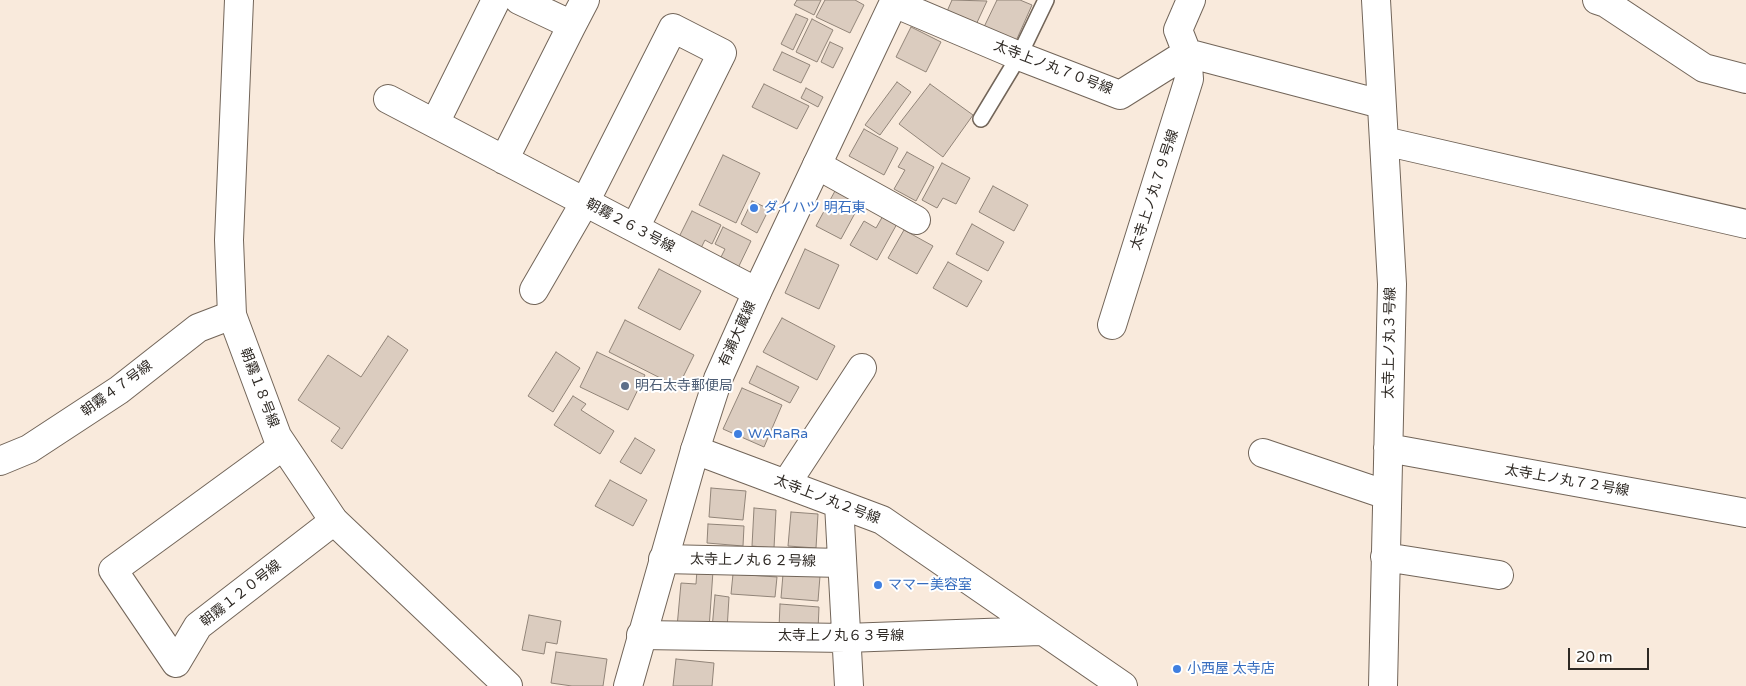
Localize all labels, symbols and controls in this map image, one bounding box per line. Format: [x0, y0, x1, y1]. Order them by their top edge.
street label: 太寺上ノ丸７０号線 [991, 38, 1115, 98]
street label: 太寺上ノ丸７９号線 [1128, 127, 1182, 253]
street label: 朝霧２６３号線 [583, 196, 677, 256]
place label: ダイハツ 明石東 [764, 200, 866, 216]
marker: ダイハツ 明石東 [748, 202, 760, 214]
street label: 太寺上ノ丸３号線 [1381, 287, 1399, 399]
street label: 有瀬大蔵線 [716, 299, 760, 369]
street label: 朝霧１８号線 [236, 346, 282, 430]
street label: 朝霧４７号線 [78, 358, 156, 420]
place label: 明石太寺郵便局 [635, 378, 733, 394]
marker: 明石太寺郵便局 [619, 380, 631, 392]
place label: WARaRa [748, 426, 808, 442]
marker: WARaRa [732, 428, 744, 440]
street label: 太寺上ノ丸７２号線 [1503, 462, 1631, 500]
street label: 太寺上ノ丸２号線 [772, 472, 882, 528]
street label: 太寺上ノ丸６２号線 [690, 552, 816, 570]
street label: 朝霧１２０号線 [197, 557, 285, 631]
place label: ママー美容室 [888, 577, 972, 593]
marker: ママー美容室 [872, 579, 884, 591]
street label: 太寺上ノ丸６３号線 [778, 628, 904, 644]
scale bar [1571, 638, 1652, 670]
text: 20 m [1576, 648, 1613, 666]
place label: 小西屋 太寺店 [1187, 661, 1275, 677]
marker: 小西屋 太寺店 [1171, 663, 1183, 675]

